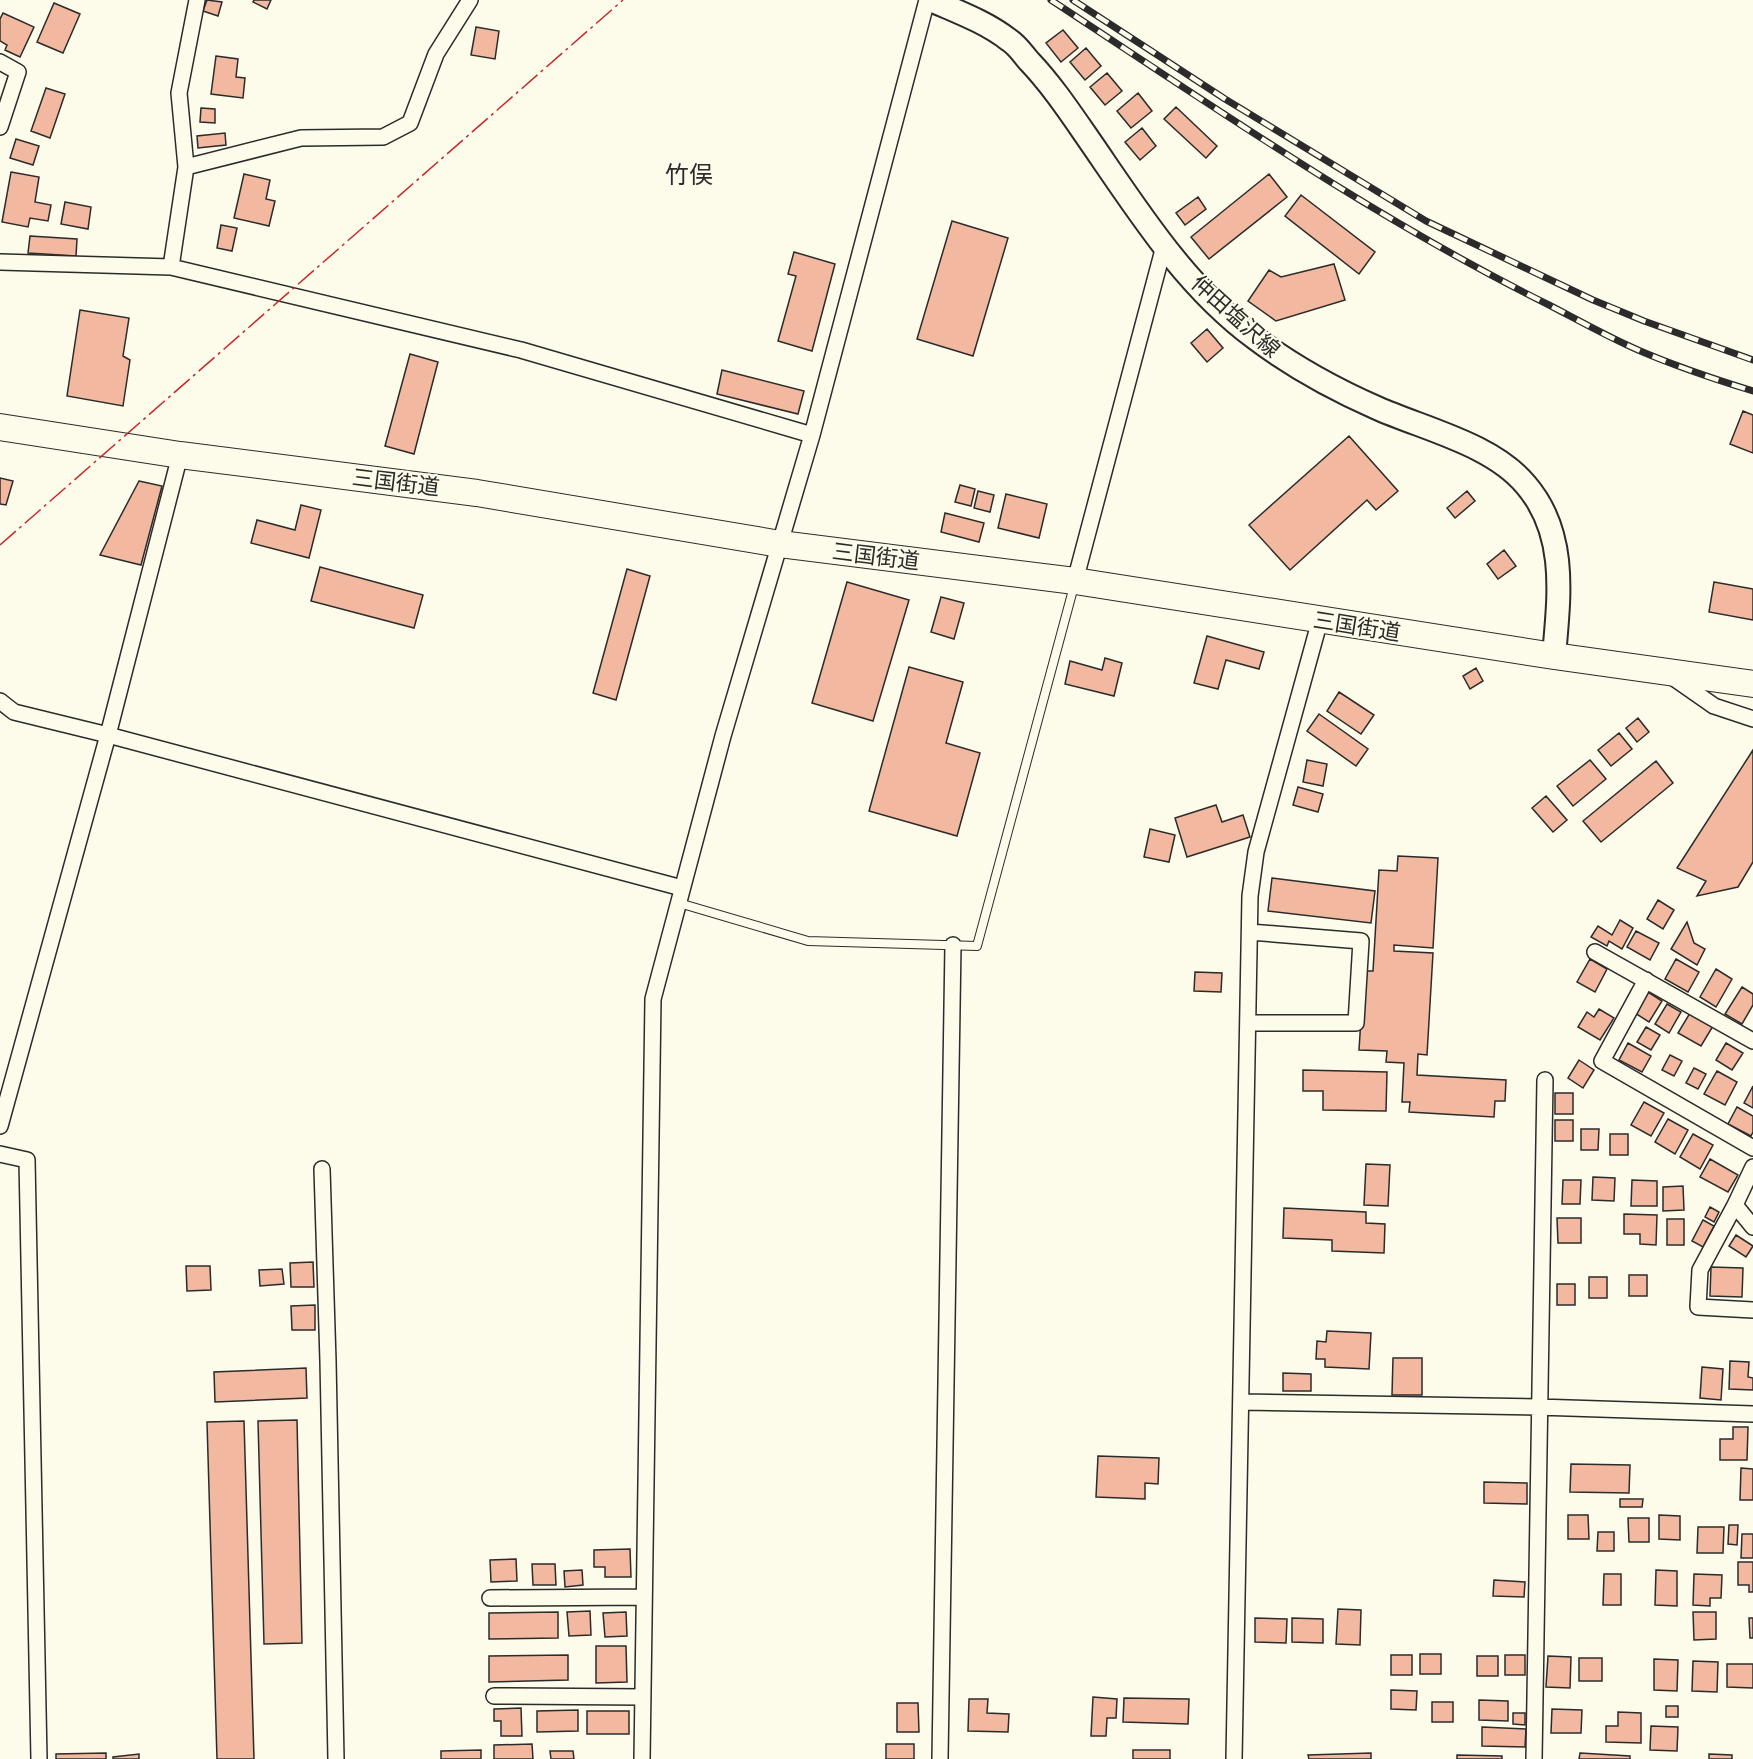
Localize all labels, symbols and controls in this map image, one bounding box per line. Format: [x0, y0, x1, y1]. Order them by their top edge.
district label: 竹俣 [665, 160, 713, 190]
street label: 仲田塩沢線 [1186, 270, 1286, 363]
street label: 三国街道 [351, 464, 441, 501]
street label: 三国街道 [831, 538, 921, 575]
street label: 三国街道 [1311, 606, 1402, 647]

